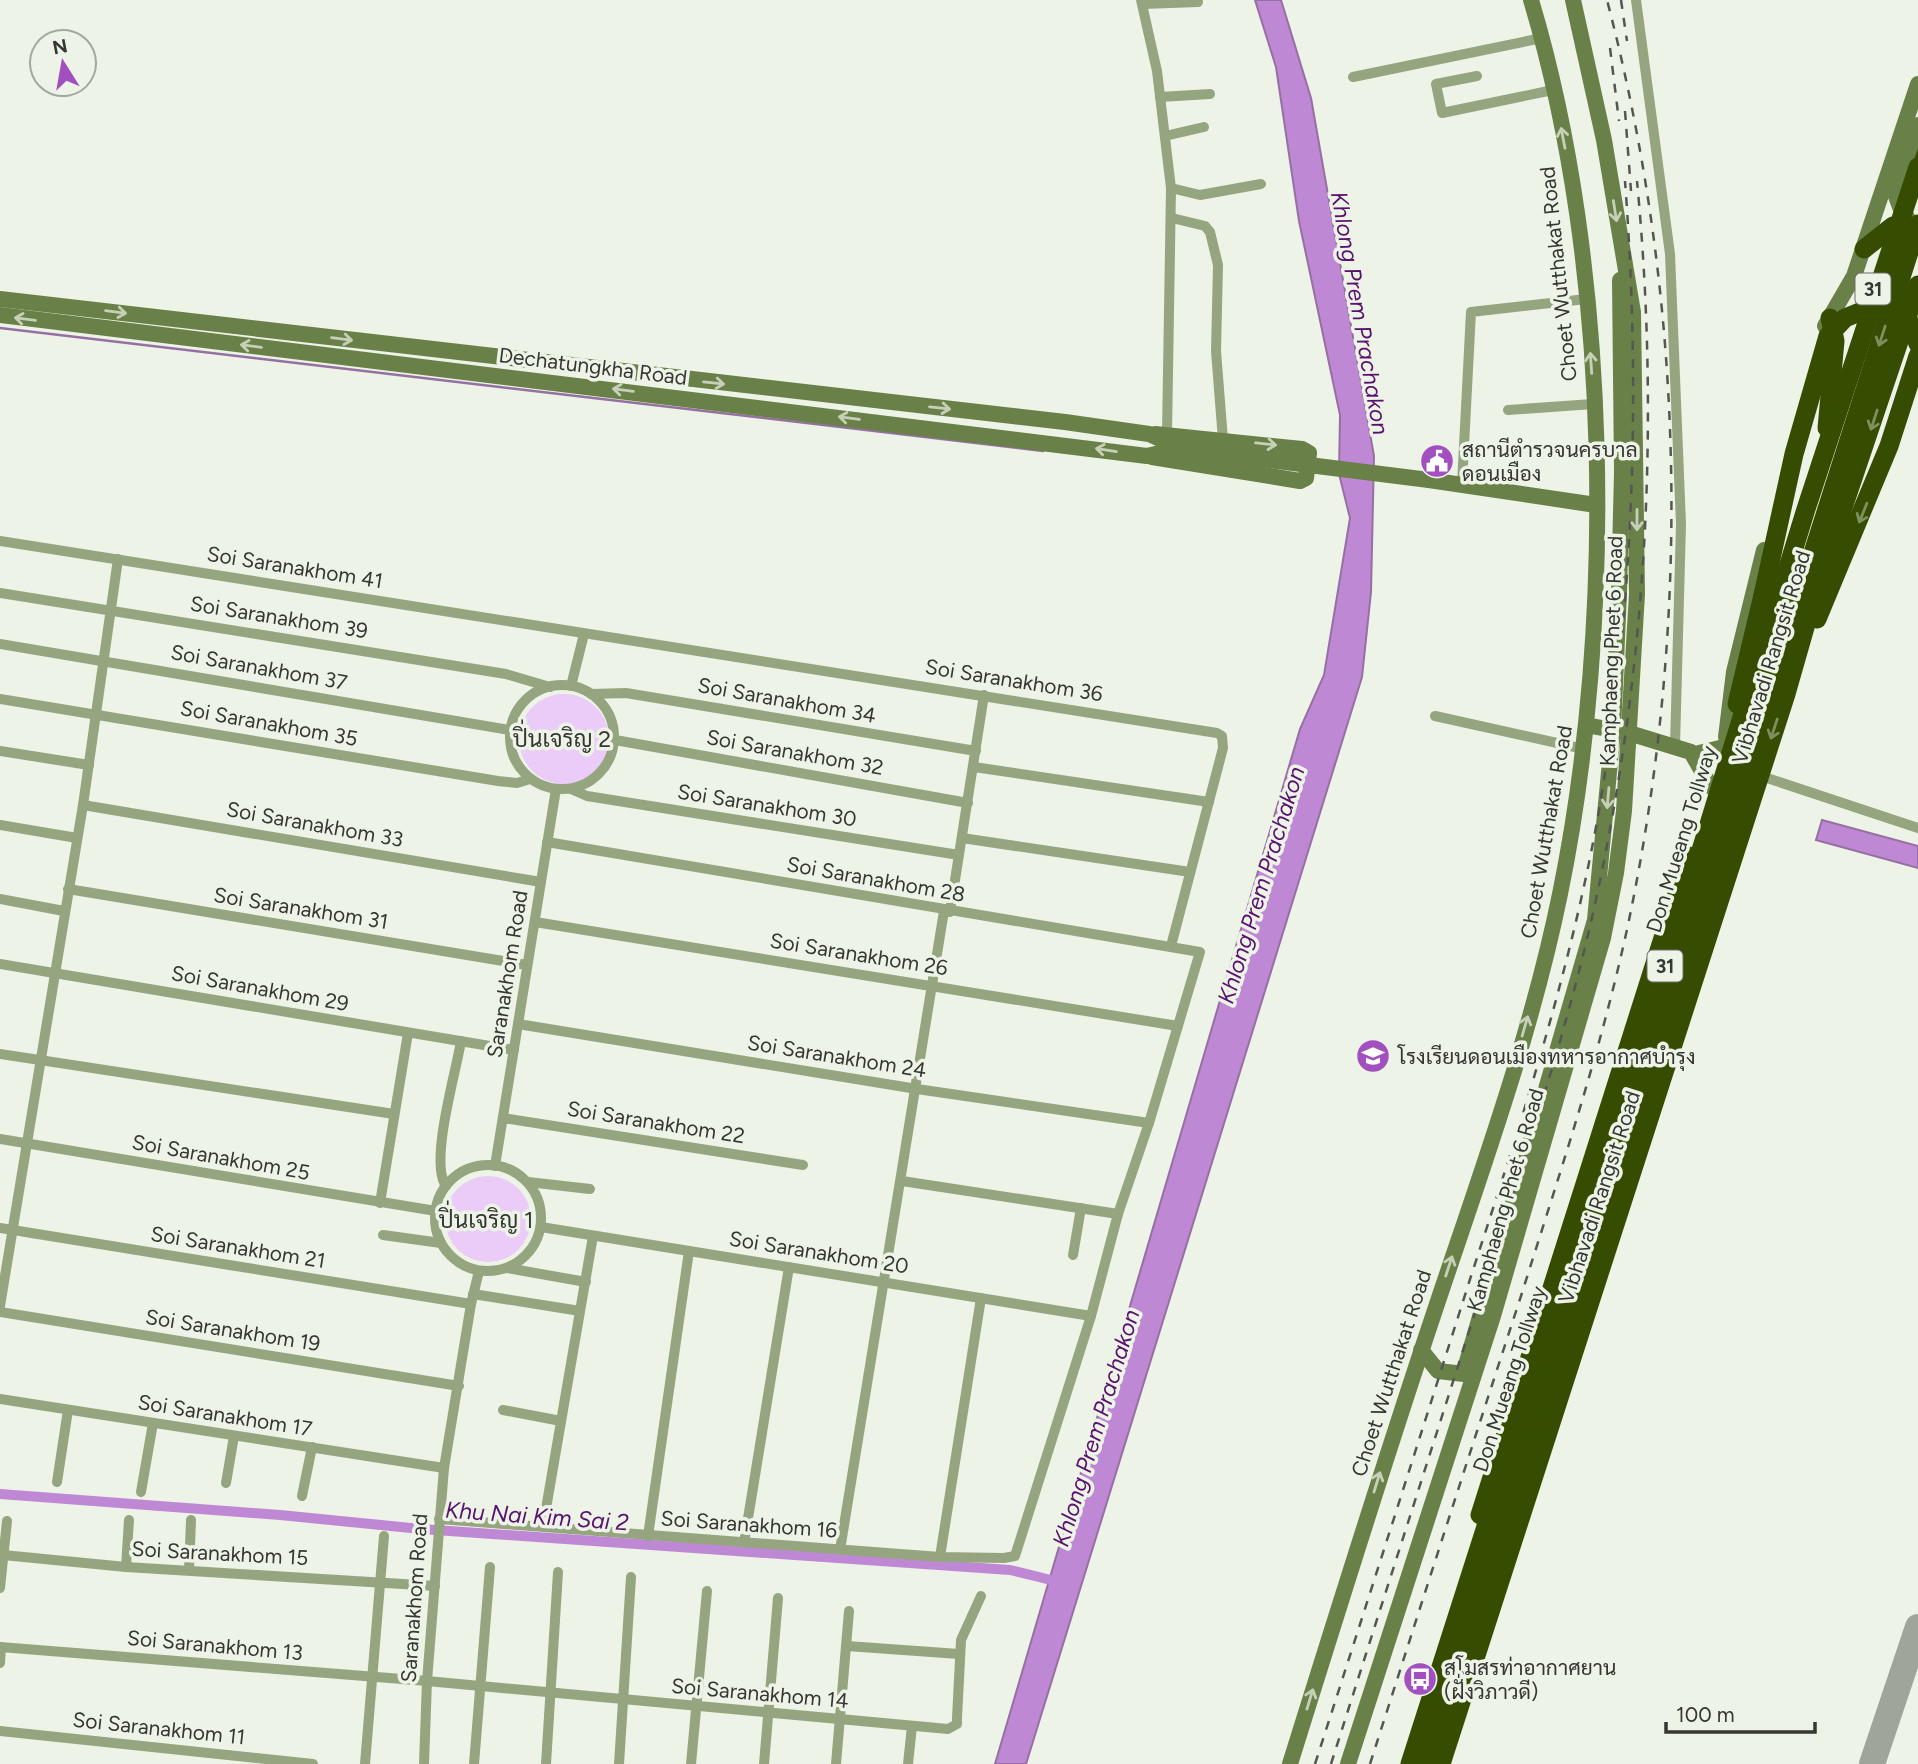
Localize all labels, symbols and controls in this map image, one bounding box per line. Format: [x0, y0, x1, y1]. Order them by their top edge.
north arrow [28, 28, 98, 98]
text: N [50, 34, 69, 59]
one-way arrow [1555, 127, 1569, 150]
street label: Choet Wutthakat Road [1534, 165, 1582, 383]
water label: Khlong Prem Prachakon [1325, 189, 1395, 437]
one-way arrow [1609, 199, 1622, 222]
road number: 31 [1856, 274, 1890, 304]
one-way arrow [105, 306, 127, 319]
one-way arrow [14, 312, 37, 325]
one-way arrow [1875, 325, 1888, 347]
one-way arrow [330, 333, 353, 346]
one-way arrow [240, 339, 263, 352]
street label: Dechatungkha Road [497, 342, 689, 390]
one-way arrow [1584, 353, 1597, 375]
one-way arrow [702, 376, 725, 389]
one-way arrow [612, 384, 635, 397]
one-way arrow [929, 402, 951, 415]
one-way arrow [1866, 408, 1879, 430]
one-way arrow [838, 411, 861, 424]
place label: สถานีตำรวจนครบาล ดอนเมือง [1462, 437, 1638, 486]
one-way arrow [1254, 438, 1277, 451]
public building icon: สถานีตำรวจนครบาล ดอนเมือง [1418, 442, 1456, 480]
one-way arrow [1095, 443, 1118, 456]
one-way arrow [1856, 501, 1869, 523]
one-way arrow [1630, 508, 1644, 531]
street label: Kamphaeng Phet 6 Road [1594, 535, 1628, 767]
street label: Soi Saranakhom 41 [205, 541, 385, 593]
street label: Vibhavadi Rangsit Road [1727, 547, 1815, 767]
street label: Soi Saranakhom 39 [188, 591, 370, 643]
street label: Soi Saranakhom 37 [169, 639, 349, 695]
street label: Soi Saranakhom 36 [923, 654, 1105, 706]
street label: Soi Saranakhom 34 [696, 672, 878, 728]
street label: Soi Saranakhom 35 [178, 695, 360, 751]
one-way arrow [1767, 718, 1779, 740]
district label: ปิ่นเจริญ 2 [512, 719, 611, 753]
street label: Soi Saranakhom 32 [705, 724, 885, 780]
street label: Choet Wutthakat Road [1515, 724, 1577, 940]
street label: Don Mueang Tollway [1641, 743, 1721, 935]
water label: Khlong Prem Prachakon [1212, 763, 1310, 1007]
street label: Soi Saranakhom 30 [676, 778, 858, 832]
one-way arrow [1601, 786, 1614, 809]
street label: Soi Saranakhom 33 [225, 796, 405, 852]
street label: Soi Saranakhom 28 [785, 851, 967, 907]
street label: Soi Saranakhom 31 [212, 882, 390, 934]
street label: Saranakhom Road [481, 888, 533, 1060]
street label: Soi Saranakhom 26 [768, 928, 950, 980]
road number: 31 [1648, 950, 1682, 982]
street label: Soi Saranakhom 29 [169, 960, 351, 1016]
one-way arrow [1520, 1015, 1533, 1037]
street label: Soi Saranakhom 24 [746, 1030, 928, 1082]
school or university icon: โรงเรียนดอนเมืองทหารอากาศบำรุง [1354, 1037, 1392, 1075]
place label: โรงเรียนดอนเมืองทหารอากาศบำรุง [1397, 1043, 1696, 1071]
street label: Kamphaeng Phet 6 Road [1461, 1086, 1549, 1314]
street label: Vibhavadi Rangsit Road [1553, 1088, 1645, 1306]
street label: Soi Saranakhom 22 [565, 1096, 747, 1148]
street label: Soi Saranakhom 25 [130, 1129, 312, 1185]
district label: ปิ่นเจริญ 1 [438, 1200, 534, 1234]
street label: Soi Saranakhom 21 [149, 1221, 327, 1273]
street label: Soi Saranakhom 20 [727, 1225, 911, 1279]
one-way arrow [1444, 1255, 1457, 1277]
street label: Choet Wutthakat Road [1346, 1266, 1436, 1480]
street label: Don Mueang Tollway [1467, 1283, 1551, 1475]
street label: Soi Saranakhom 19 [144, 1304, 322, 1356]
water label: Khlong Prem Prachakon [1047, 1306, 1145, 1550]
street label: Soi Saranakhom 17 [136, 1389, 314, 1441]
one-way arrow [1372, 1471, 1385, 1493]
water label: Khu Nai Kim Sai 2 [444, 1496, 630, 1536]
street label: Soi Saranakhom 16 [660, 1505, 838, 1543]
street label: Saranakhom Road [396, 1513, 432, 1683]
street label: Soi Saranakhom 15 [131, 1536, 309, 1570]
street label: Soi Saranakhom 13 [126, 1625, 304, 1665]
place label: สโมสรท่าอากาศยาน (ฝั่งวิภาวดี) [1444, 1655, 1616, 1704]
bus stop icon: สโมสรท่าอากาศยาน (ฝั่งวิภาวดี) [1401, 1660, 1439, 1698]
street label: Soi Saranakhom 14 [670, 1673, 850, 1713]
one-way arrow [1304, 1688, 1317, 1710]
scale bar [1666, 1690, 1815, 1734]
text: 100 m [1676, 1702, 1735, 1727]
street label: Soi Saranakhom 11 [71, 1707, 247, 1749]

